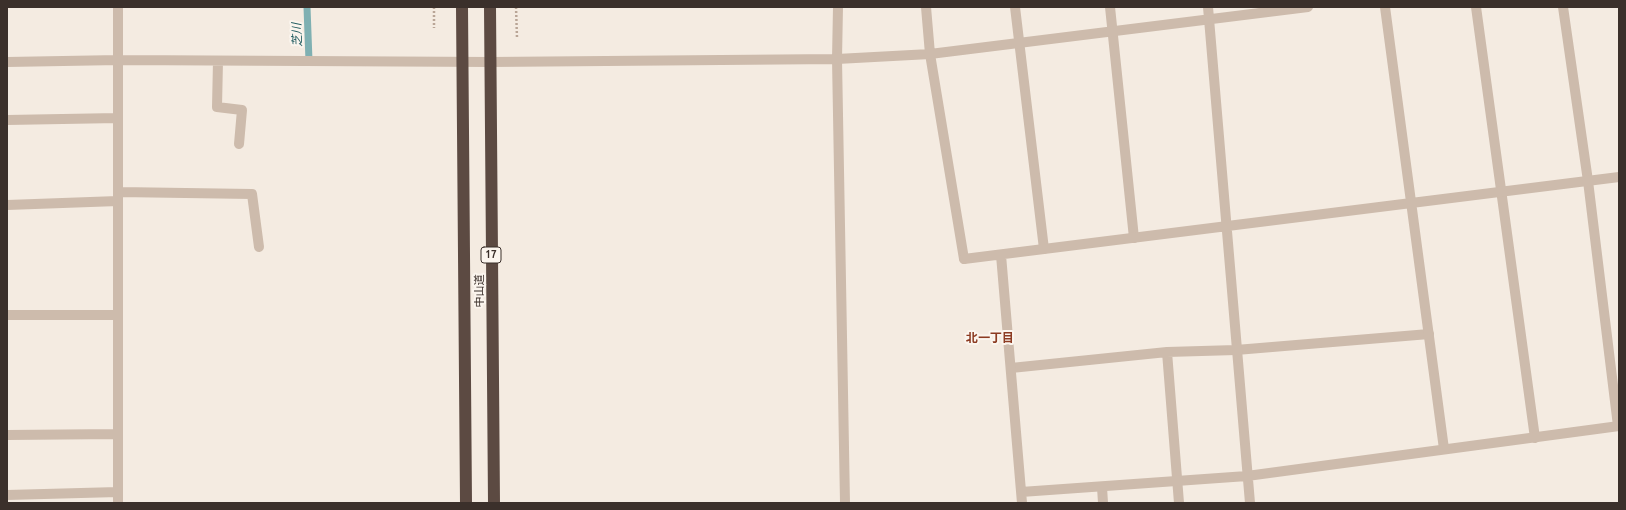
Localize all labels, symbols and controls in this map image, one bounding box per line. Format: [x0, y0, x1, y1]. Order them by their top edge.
water label: 芝川 [289, 23, 305, 47]
road number: 17 [481, 247, 501, 263]
street label: 中山道 [472, 275, 486, 307]
district label: 北一丁目 [966, 331, 1014, 345]

